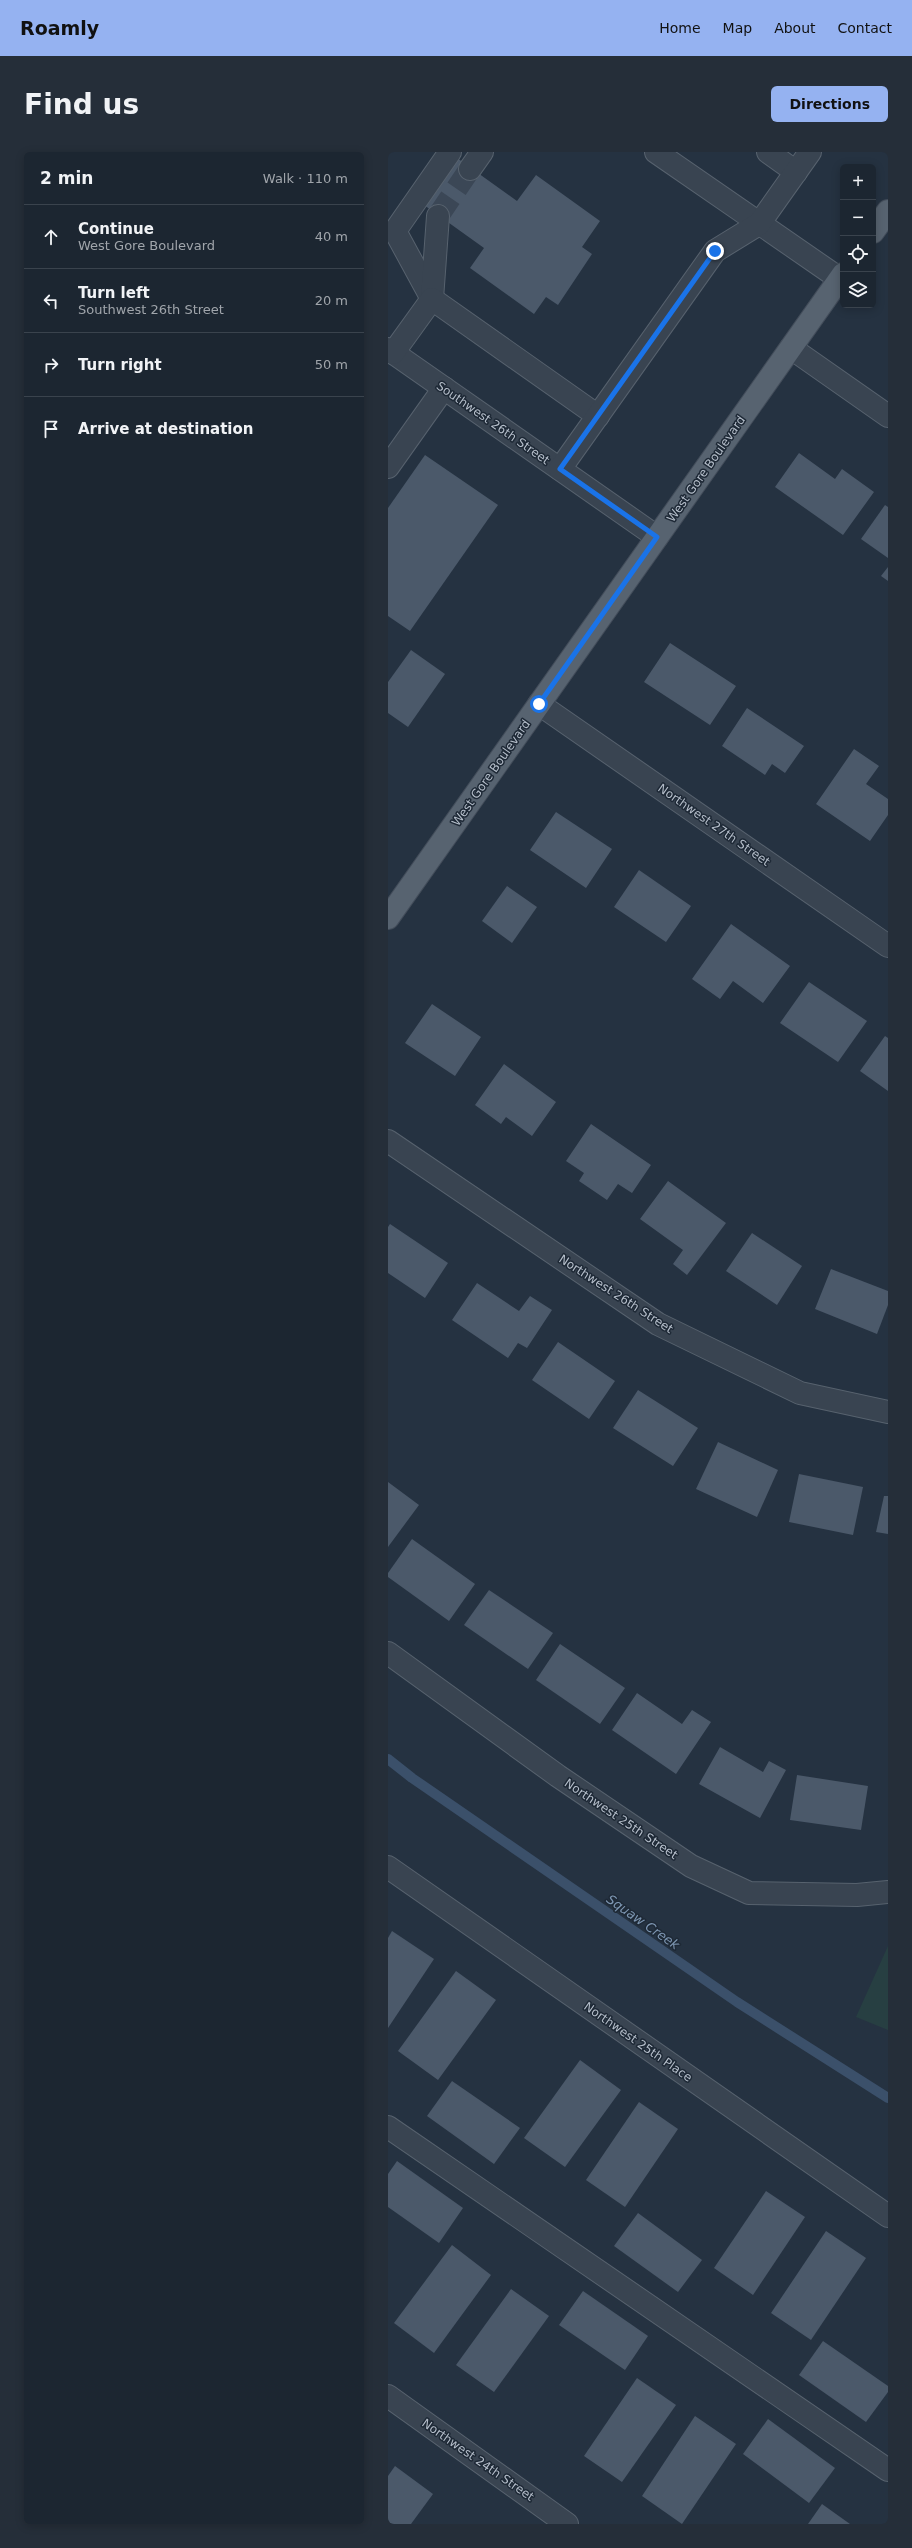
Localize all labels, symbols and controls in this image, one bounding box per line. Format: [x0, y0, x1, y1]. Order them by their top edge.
text: Roamly [20, 17, 99, 39]
text: Home [659, 20, 701, 36]
text: Map [723, 20, 752, 36]
text: About [774, 20, 816, 36]
text: Contact [838, 20, 892, 36]
button: Directions [771, 86, 888, 122]
text: Find us [24, 88, 139, 121]
map controls [840, 164, 876, 308]
button: + [840, 164, 876, 200]
text: 2 min [40, 168, 93, 188]
text: Walk · 110 m [263, 171, 348, 186]
button: − [840, 200, 876, 236]
text: Continue [78, 220, 154, 238]
icon: ahead [40, 226, 62, 248]
text: 40 m [315, 229, 348, 244]
button: locate [840, 236, 876, 272]
text: West Gore Boulevard [78, 238, 215, 253]
route end [706, 242, 724, 260]
button: layers [840, 272, 876, 308]
text: Turn left [78, 284, 150, 302]
icon: left [40, 290, 62, 312]
text: 20 m [315, 293, 348, 308]
text: Southwest 26th Street [78, 302, 224, 317]
icon: right [40, 354, 62, 376]
text: Turn right [78, 356, 162, 374]
text: 50 m [315, 357, 348, 372]
street label: Southwest 26th Street [434, 379, 552, 468]
street label: West Gore Boulevard [664, 413, 748, 525]
icon: arrive [40, 418, 62, 440]
text: Arrive at destination [78, 420, 253, 438]
route start [530, 695, 548, 713]
street label: West Gore Boulevard [449, 717, 533, 829]
street label: Northwest 27th Street [655, 781, 773, 869]
street label: Northwest 26th Street [556, 1252, 676, 1336]
street label: Northwest 25th Street [562, 1776, 680, 1862]
water label: Squaw Creek [604, 1891, 683, 1953]
street label: Northwest 25th Place [581, 1999, 695, 2085]
street label: Northwest 24th Street [419, 2416, 537, 2504]

